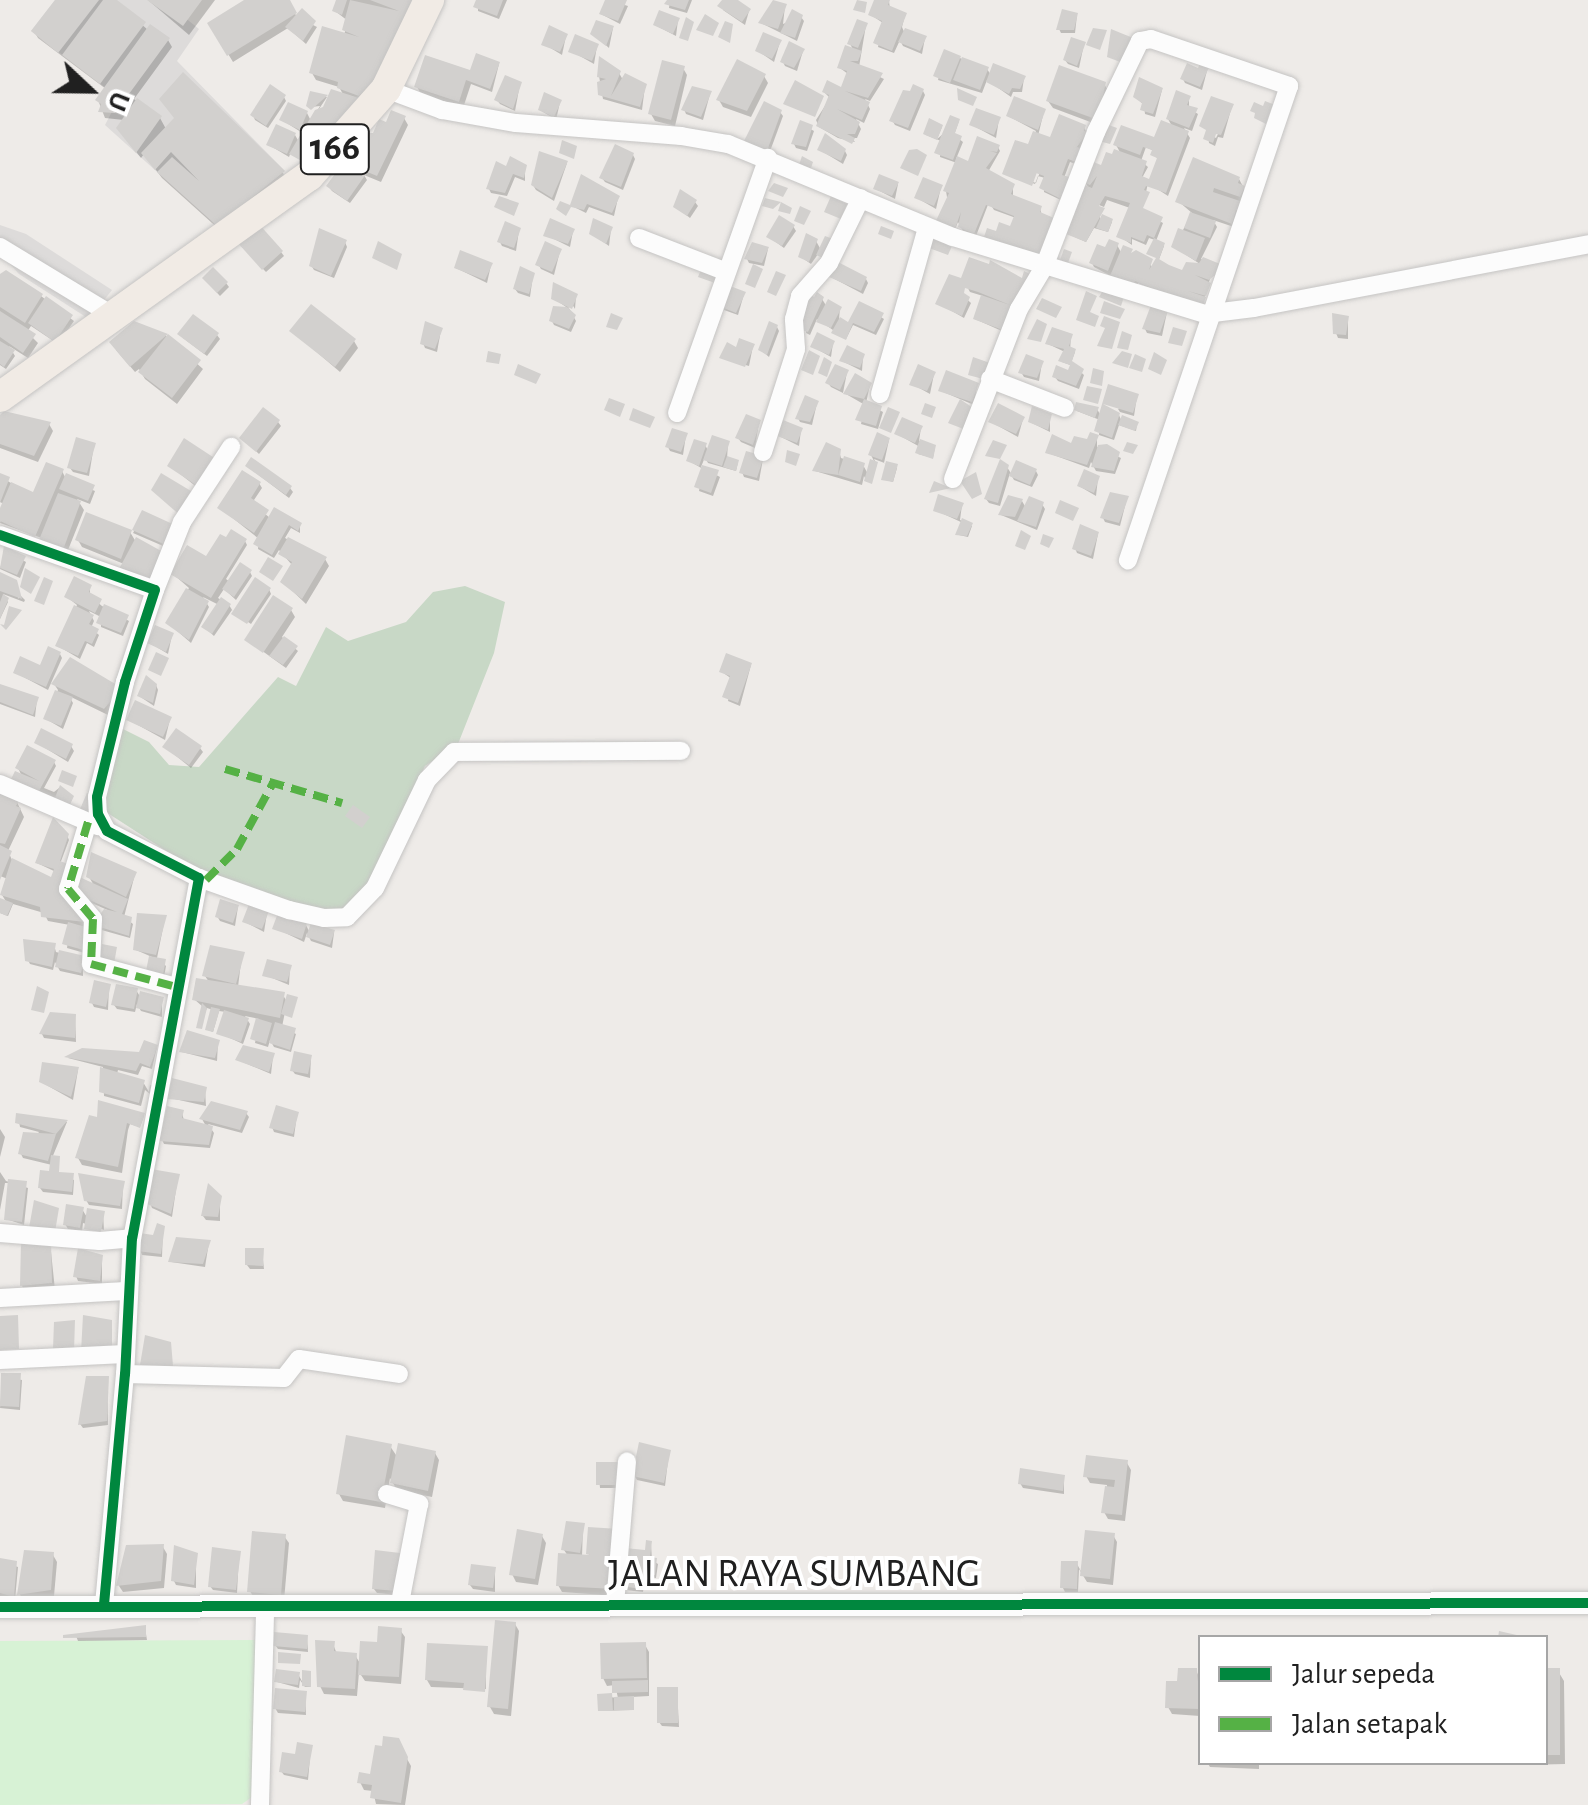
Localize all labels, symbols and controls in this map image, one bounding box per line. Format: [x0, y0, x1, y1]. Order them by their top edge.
north arrow [40, 40, 140, 140]
text: U [101, 88, 134, 115]
road number: 166 [298, 116, 372, 182]
street label: JALAN RAYA SUMBANG [608, 1550, 980, 1598]
legend [1198, 1635, 1548, 1765]
text: Jalur sepeda [1292, 1659, 1435, 1689]
text: Jalan setapak [1292, 1709, 1447, 1739]

